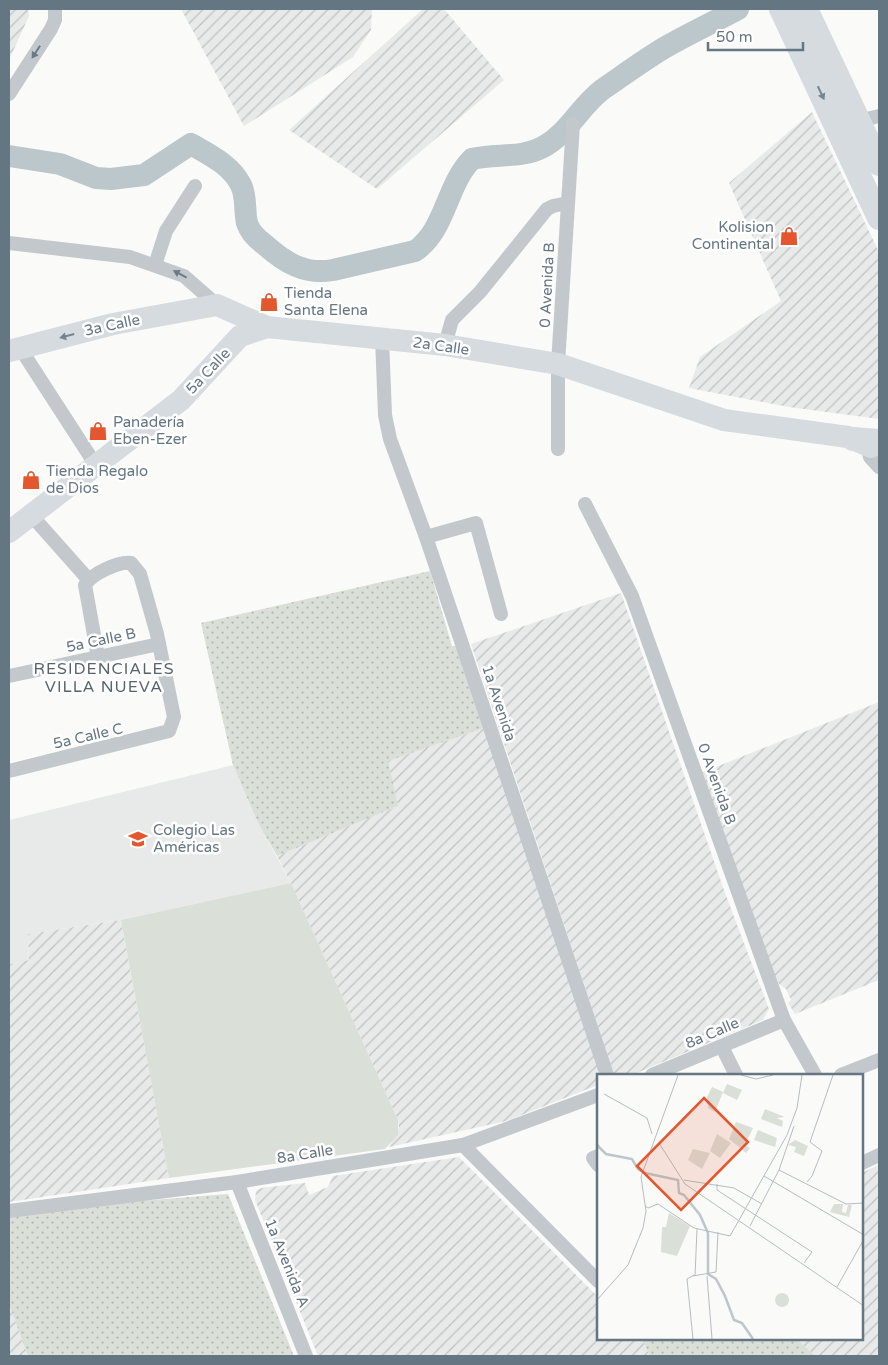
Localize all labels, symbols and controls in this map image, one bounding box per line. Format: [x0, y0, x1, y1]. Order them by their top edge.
scale bar [708, 20, 803, 52]
text: 50 m [716, 28, 753, 46]
one-way arrow [31, 45, 40, 59]
one-way arrow [818, 86, 826, 100]
place label: Kolision Continental [692, 218, 774, 253]
shop icon: Kolision Continental [778, 225, 800, 247]
street label: 0 Avenida B [536, 242, 558, 328]
one-way arrow [173, 270, 187, 278]
place label: Tienda Santa Elena [284, 284, 368, 319]
shop icon: Tienda Santa Elena [258, 291, 280, 313]
street label: 3a Calle [82, 310, 142, 340]
one-way arrow [59, 332, 74, 340]
street label: 2a Calle [412, 333, 470, 359]
street label: 5a Calle [182, 344, 234, 398]
place label: Panadería Eben-Ezer [113, 413, 187, 448]
shop icon: Panadería Eben-Ezer [87, 420, 109, 442]
place label: Tienda Regalo de Dios [46, 462, 148, 497]
shop icon: Tienda Regalo de Dios [20, 469, 42, 491]
street label: 5a Calle B [64, 624, 138, 656]
district label: RESIDENCIALES VILLA NUEVA [34, 659, 174, 697]
street label: 1a Avenida [478, 662, 520, 744]
street label: 5a Calle C [51, 719, 125, 753]
street label: 0 Avenida B [694, 741, 740, 827]
place label: Colegio Las Américas [153, 821, 235, 856]
school or university icon: Colegio Las Américas [127, 828, 149, 850]
street label: 8a Calle [682, 1014, 742, 1052]
inset map [597, 1074, 863, 1340]
street label: 8a Calle [276, 1141, 334, 1167]
street label: 1a Avenida A [261, 1216, 313, 1310]

